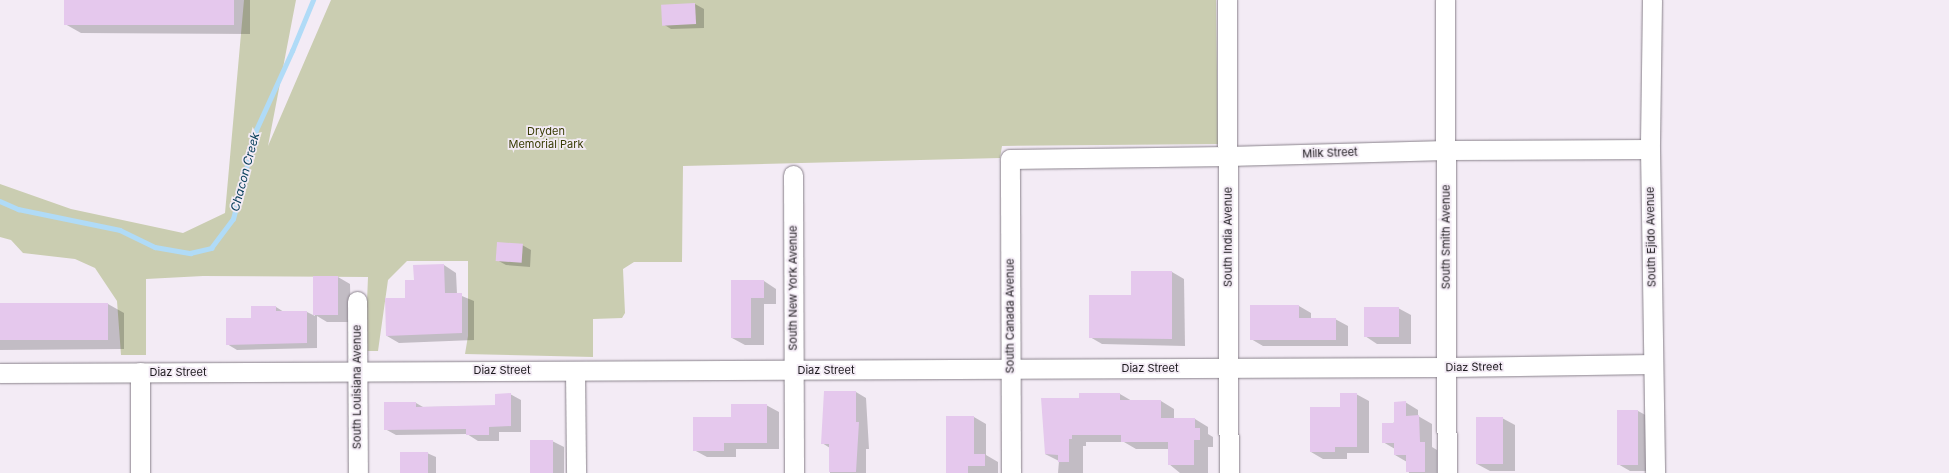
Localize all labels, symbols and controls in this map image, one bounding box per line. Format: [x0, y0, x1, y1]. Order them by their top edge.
park label: Dryden Memorial Park [508, 125, 584, 151]
water label: Chacon Creek [228, 131, 262, 213]
street label: Milk Street [1302, 145, 1358, 161]
street label: South Smith Avenue [1439, 185, 1453, 289]
street label: South India Avenue [1221, 187, 1235, 287]
street label: South Ejido Avenue [1644, 187, 1658, 287]
street label: South New York Avenue [786, 225, 800, 351]
street label: South Canada Avenue [1003, 259, 1017, 373]
street label: South Louisiana Avenue [350, 325, 364, 449]
street label: Diaz Street [1445, 360, 1503, 374]
street label: Diaz Street [1122, 361, 1178, 375]
street label: Diaz Street [474, 363, 530, 377]
street label: Diaz Street [798, 363, 854, 377]
street label: Diaz Street [150, 365, 206, 379]

